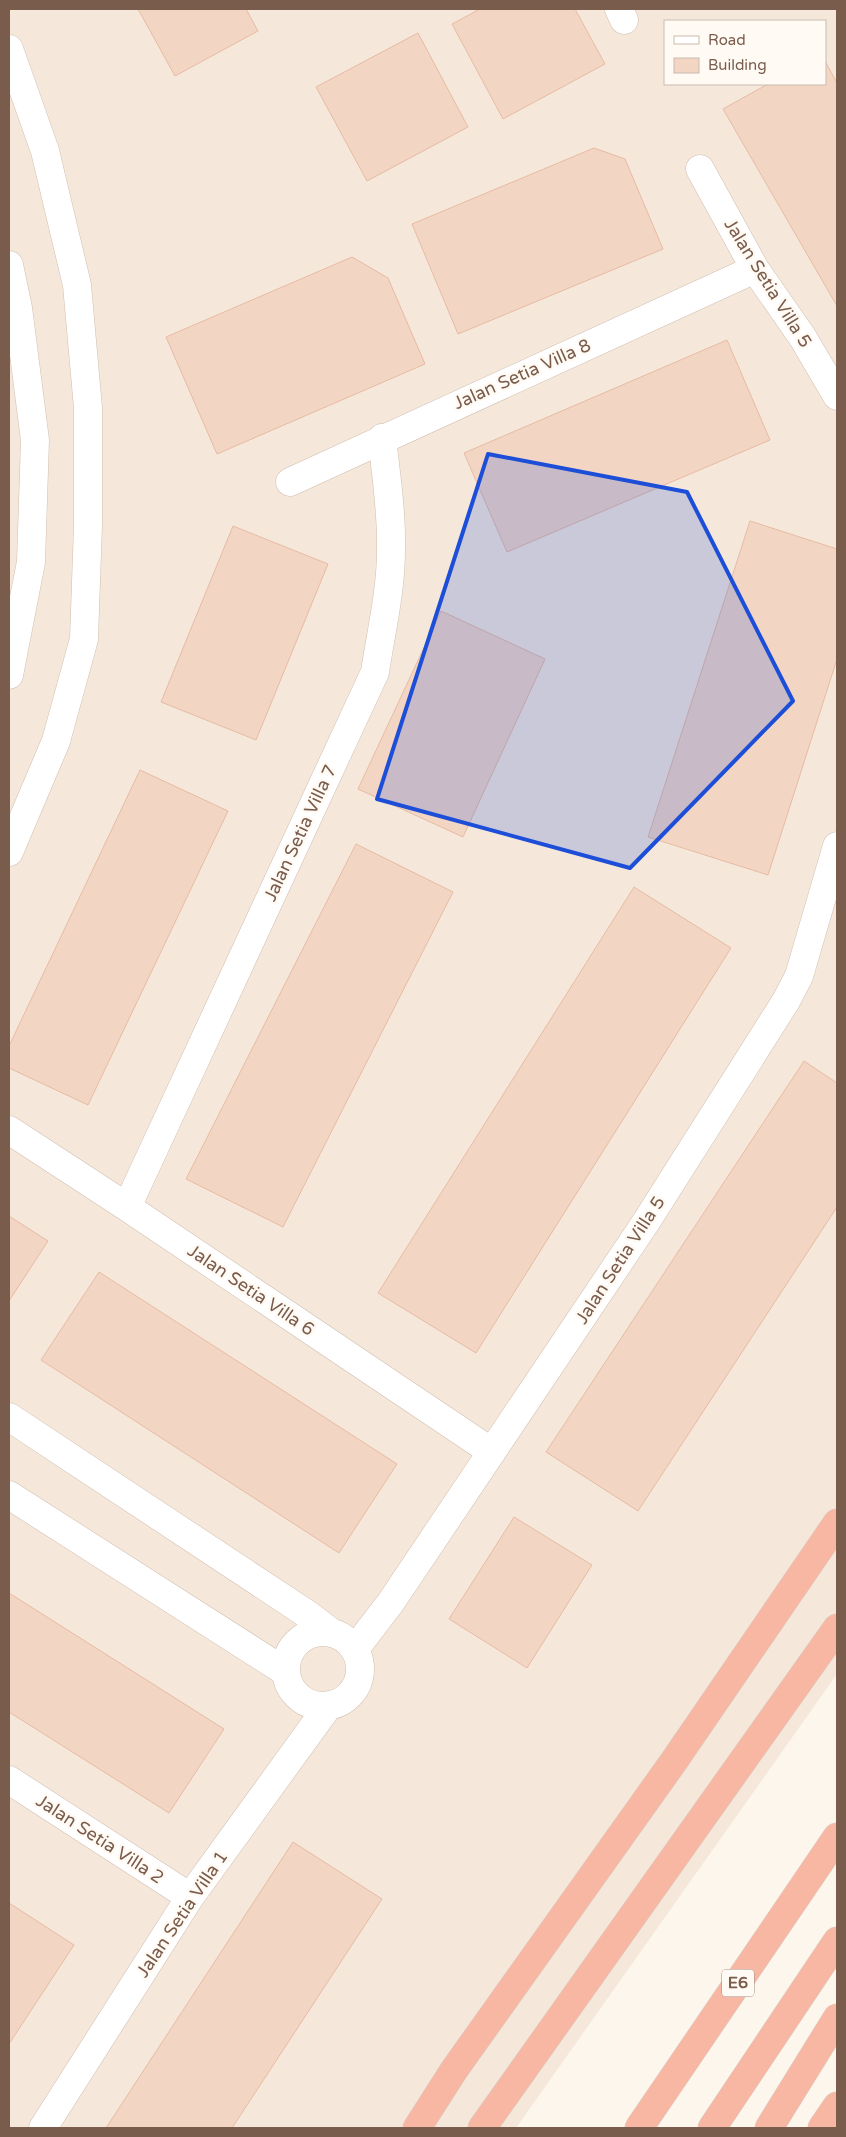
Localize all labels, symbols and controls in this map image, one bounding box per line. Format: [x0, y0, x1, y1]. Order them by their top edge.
legend [664, 20, 826, 85]
text: Road [708, 31, 746, 49]
text: Building [708, 56, 767, 74]
street label: Jalan Setia Villa 5 [719, 214, 817, 352]
street label: Jalan Setia Villa 8 [450, 334, 594, 414]
street label: Jalan Setia Villa 7 [259, 761, 341, 905]
street label: Jalan Setia Villa 5 [570, 1192, 670, 1328]
street label: Jalan Setia Villa 6 [183, 1239, 319, 1341]
street label: Jalan Setia Villa 2 [32, 1789, 168, 1889]
street label: Jalan Setia Villa 1 [131, 1846, 233, 1982]
road number: E6 [722, 1970, 754, 1996]

